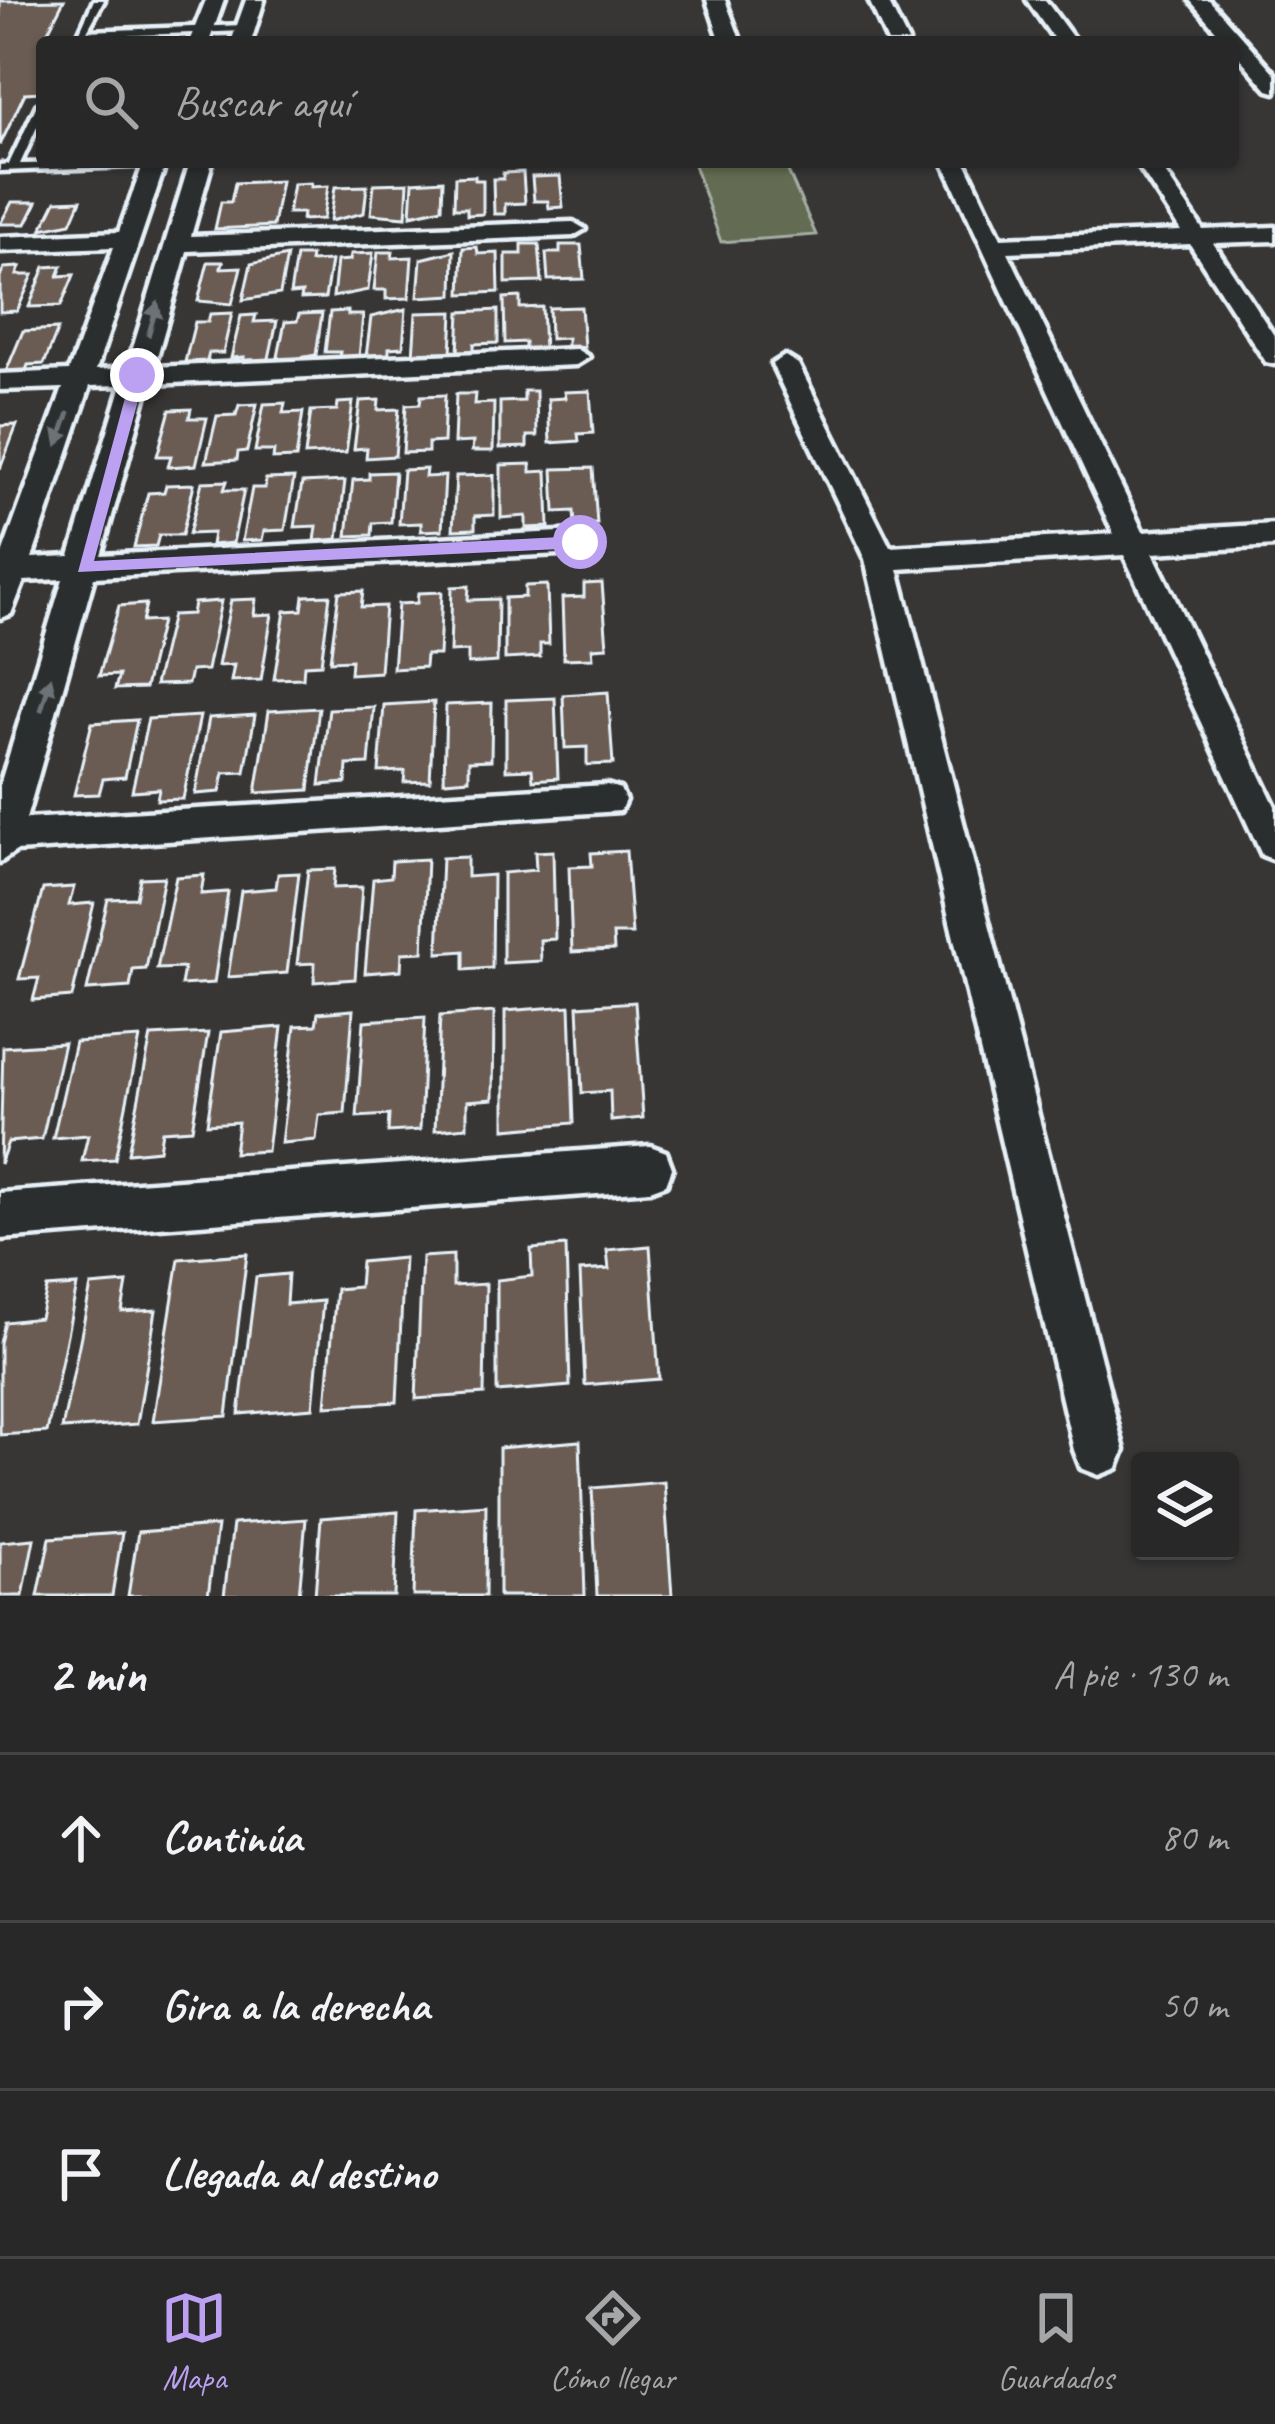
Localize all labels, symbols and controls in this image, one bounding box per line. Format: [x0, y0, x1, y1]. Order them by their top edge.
search box [36, 36, 1239, 168]
icon: search [78, 69, 144, 135]
text: Buscar aquí [174, 74, 350, 131]
one-way arrow [145, 300, 164, 337]
route end [110, 348, 164, 402]
one-way arrow [53, 412, 71, 448]
route start [553, 515, 607, 569]
one-way arrow [38, 675, 56, 712]
map controls [1131, 1452, 1239, 1560]
button: layers [1131, 1452, 1239, 1560]
text: 2 min [48, 1642, 146, 1706]
text: A pie · 130 m [1053, 1650, 1227, 1699]
icon: ahead [48, 1805, 114, 1871]
text: Continúa [162, 1809, 302, 1866]
text: 80 m [1161, 1813, 1227, 1862]
icon: right [48, 1973, 114, 2039]
text: Gira a la derecha [162, 1977, 429, 2034]
text: 50 m [1161, 1981, 1227, 2030]
icon: arrive [48, 2141, 114, 2207]
text: Llegada al destino [162, 2145, 436, 2202]
tab: Mapa [161, 2285, 227, 2399]
tab: Cómo llegar [550, 2285, 675, 2399]
tab: Guardados [998, 2285, 1114, 2399]

